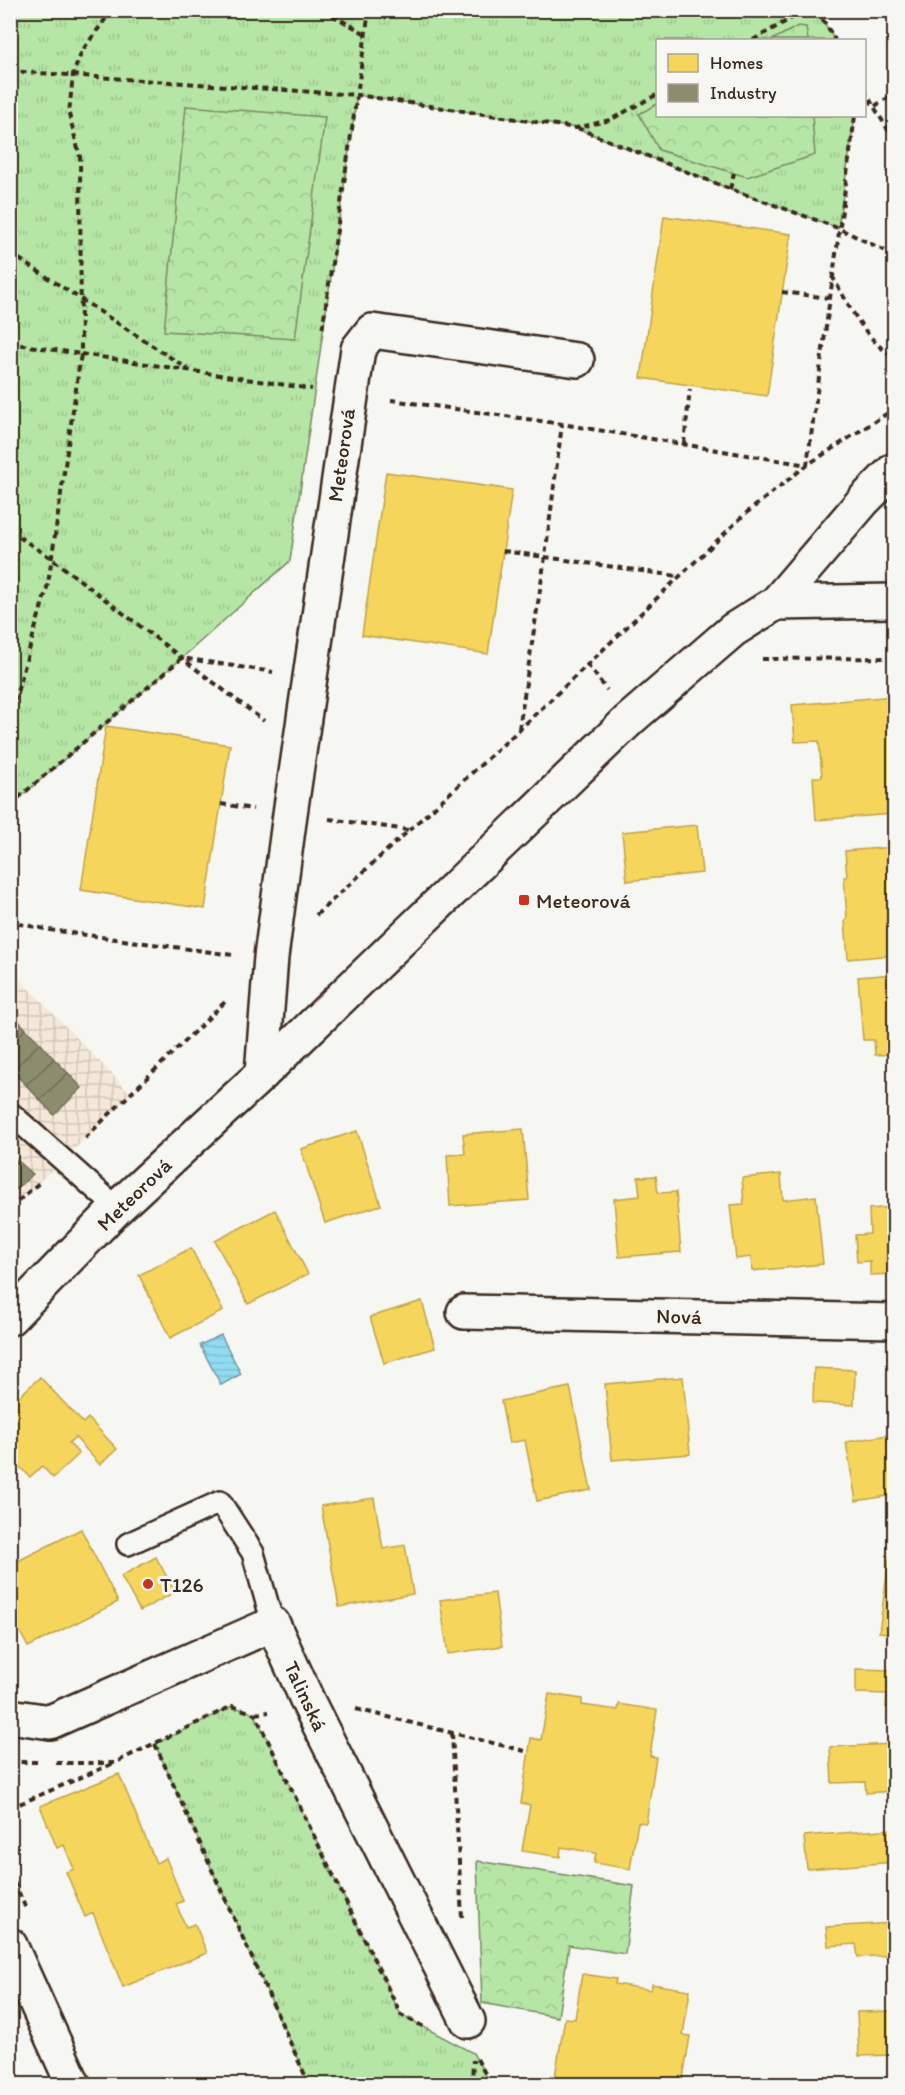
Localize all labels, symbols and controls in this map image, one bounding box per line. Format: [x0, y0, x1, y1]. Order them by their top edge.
legend [656, 39, 866, 117]
text: Homes [710, 52, 763, 74]
text: Industry [710, 82, 777, 104]
street label: Meteorová [322, 406, 360, 503]
place label: Meteorová [536, 888, 630, 913]
marker: Meteorová [517, 893, 531, 907]
street label: Meteorová [91, 1152, 177, 1236]
street label: Nová [656, 1303, 702, 1329]
place label: T126 [160, 1572, 204, 1597]
marker: T126 [141, 1577, 155, 1591]
street label: Talinská [279, 1657, 333, 1735]

